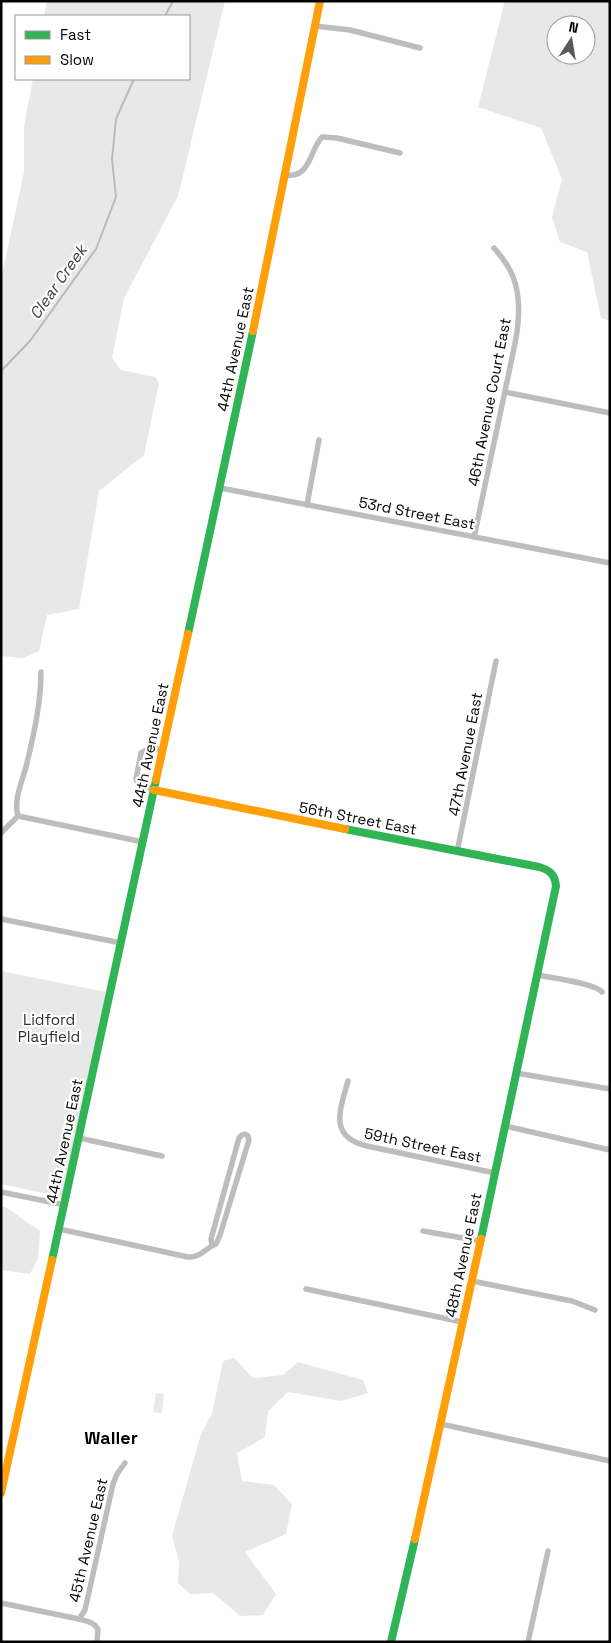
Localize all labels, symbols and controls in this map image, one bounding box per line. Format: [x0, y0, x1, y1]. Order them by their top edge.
legend [15, 15, 190, 80]
north arrow [546, 15, 596, 65]
text: N [567, 18, 580, 37]
text: Fast [60, 25, 91, 44]
text: Slow [60, 50, 94, 69]
water label: Clear Creek [25, 239, 93, 323]
street label: 44th Avenue East [213, 285, 258, 413]
street label: 46th Avenue Court East [463, 316, 515, 488]
street label: 53rd Street East [357, 492, 477, 534]
street label: 44th Avenue East [128, 681, 173, 809]
street label: 47th Avenue East [444, 690, 486, 817]
street label: 56th Street East [298, 797, 419, 839]
park label: Lidford Playfield [18, 1010, 80, 1046]
street label: 44th Avenue East [42, 1077, 87, 1205]
street label: 59th Street East [363, 1123, 483, 1167]
street label: 48th Avenue East [441, 1191, 486, 1319]
district label: Waller [84, 1426, 138, 1449]
street label: 45th Avenue East [65, 1476, 112, 1604]

